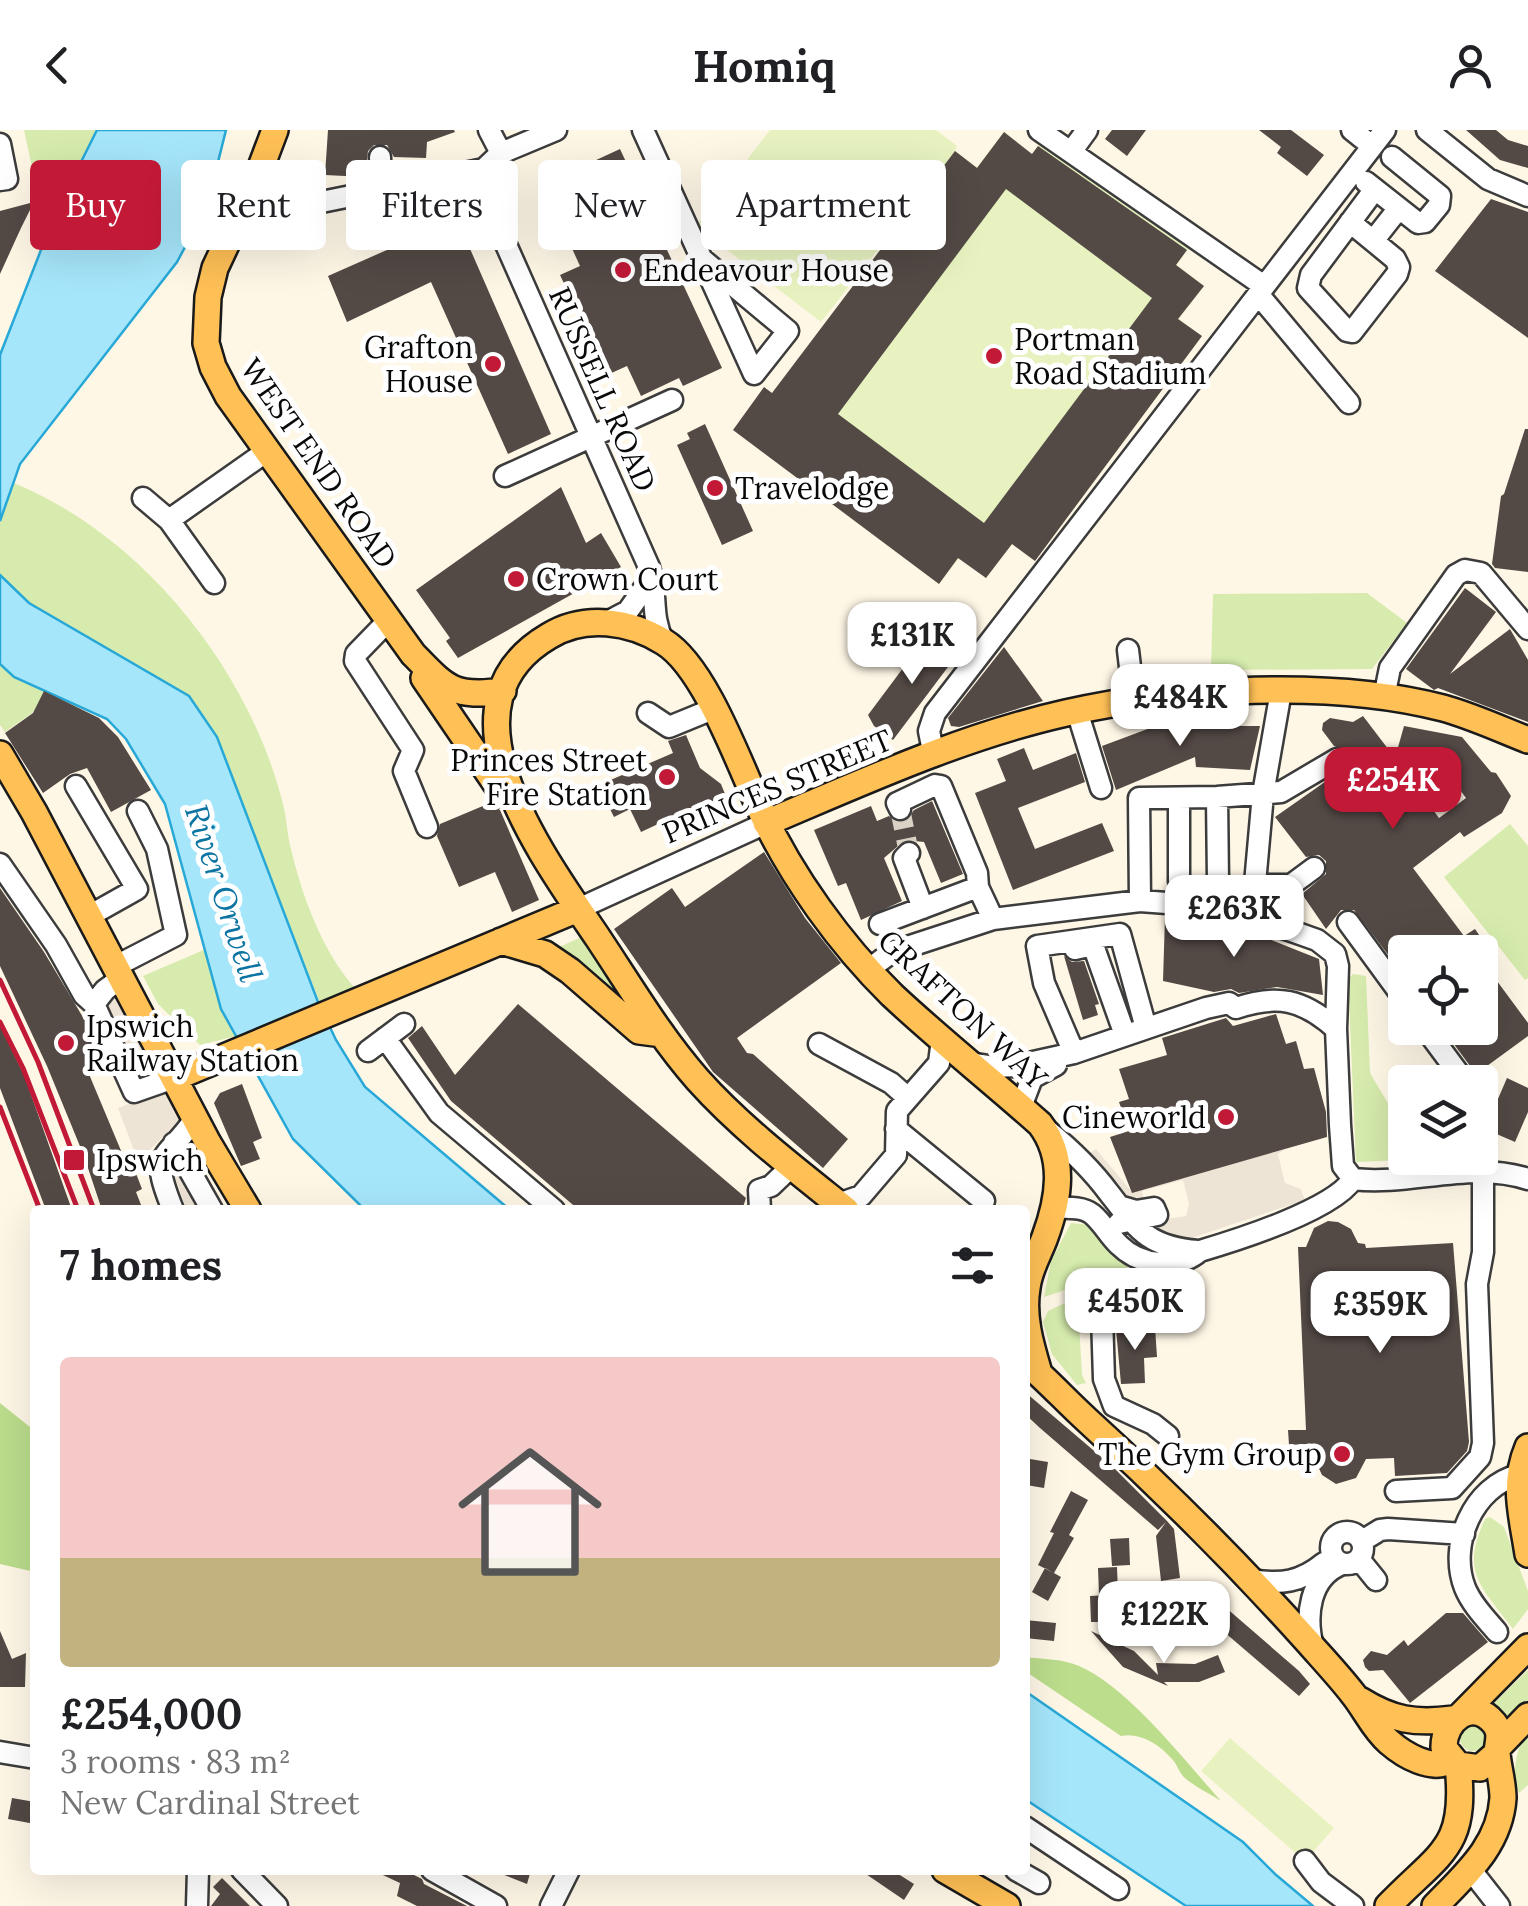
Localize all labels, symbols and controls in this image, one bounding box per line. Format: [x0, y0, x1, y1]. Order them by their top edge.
text: Homiq [693, 37, 835, 94]
icon: back [30, 38, 85, 93]
icon: person [1443, 38, 1498, 93]
chip: Buy [30, 160, 161, 250]
chip: Rent [181, 160, 326, 250]
chip: Filters [346, 160, 518, 250]
chip: New [538, 160, 681, 250]
chip: Apartment [701, 160, 946, 250]
place label: Endeavour House [643, 251, 889, 289]
marker: Endeavour House [612, 259, 634, 281]
street label: RUSSELL ROAD [541, 281, 665, 497]
place label: Portman Road Stadium [1014, 320, 1207, 392]
place label: Grafton House [364, 328, 473, 400]
marker: Portman Road Stadium [983, 345, 1005, 367]
street label: WEST END ROAD [232, 351, 406, 575]
marker: Grafton House [482, 353, 504, 375]
place label: Travelodge [735, 469, 889, 508]
marker: Travelodge [704, 477, 726, 499]
place label: Crown Court [536, 560, 719, 598]
marker: Crown Court [505, 568, 527, 590]
pin: £131K [842, 602, 982, 687]
text: £131K [869, 614, 955, 655]
pin: £484K [1110, 664, 1250, 749]
text: £484K [1133, 676, 1227, 717]
street label: PRINCES STREET [656, 721, 898, 851]
place label: Princes Street Fire Station [450, 741, 647, 813]
pin: £254K [1323, 747, 1463, 832]
text: £254K [1346, 759, 1440, 800]
marker: Princes Street Fire Station [656, 766, 678, 788]
water label: River Orwell [176, 799, 272, 987]
pin: £263K [1164, 875, 1304, 960]
text: £263K [1187, 887, 1281, 928]
street label: GRAFTON WAY [871, 921, 1056, 1098]
map controls [1388, 935, 1498, 1175]
button: locate [1388, 935, 1498, 1045]
place label: Ipswich Railway Station [86, 1007, 299, 1080]
marker: Ipswich Railway Station [55, 1032, 77, 1054]
button: layers [1388, 1065, 1498, 1175]
place label: Cineworld [1062, 1098, 1206, 1136]
marker: Cineworld [1215, 1106, 1237, 1128]
place label: Ipswich [96, 1141, 204, 1179]
marker: Ipswich [61, 1147, 87, 1173]
text: 7 homes [60, 1238, 222, 1292]
icon: filters [945, 1238, 1000, 1293]
pin: £450K [1065, 1268, 1205, 1353]
pin: £359K [1310, 1271, 1450, 1356]
text: £450K [1087, 1280, 1183, 1321]
text: £359K [1333, 1283, 1427, 1324]
icon: home [440, 1422, 620, 1602]
place label: The Gym Group [1098, 1435, 1322, 1474]
marker: The Gym Group [1331, 1443, 1353, 1465]
pin: £122K [1094, 1581, 1234, 1666]
text: £122K [1120, 1593, 1208, 1634]
text: £254,000 [60, 1687, 243, 1741]
text: 3 rooms · 83 m² [60, 1741, 291, 1782]
text: New Cardinal Street [60, 1782, 360, 1823]

